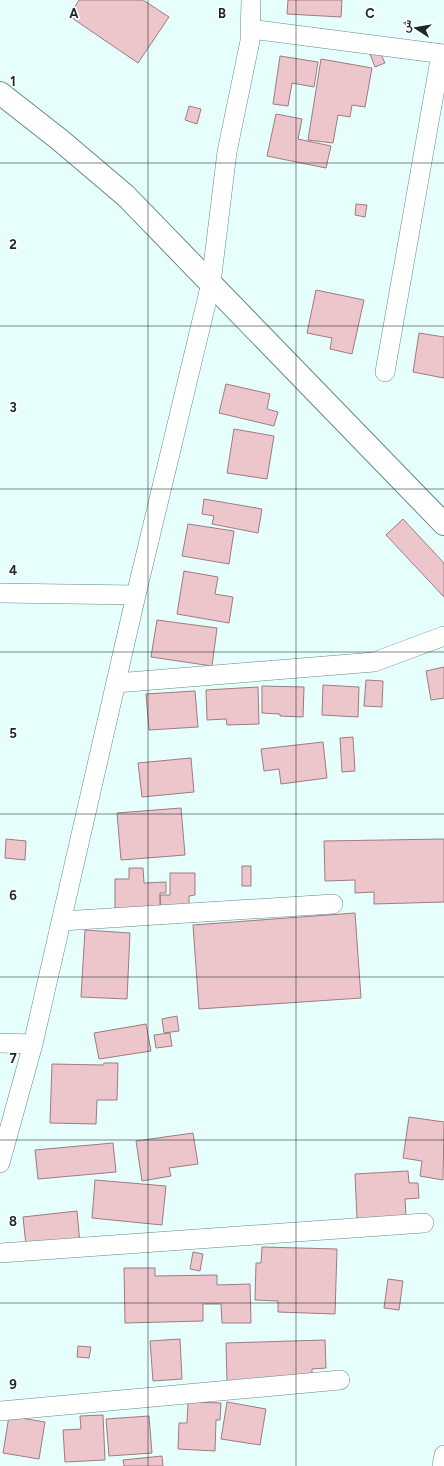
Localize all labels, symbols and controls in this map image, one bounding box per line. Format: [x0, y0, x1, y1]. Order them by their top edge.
text: A [69, 6, 79, 21]
text: B [218, 6, 226, 21]
text: C [365, 6, 375, 21]
north arrow [396, 8, 436, 48]
text: ش [399, 18, 414, 34]
text: 1 [10, 74, 16, 89]
text: 2 [9, 237, 17, 252]
text: 3 [9, 400, 17, 415]
text: 4 [9, 563, 17, 578]
text: 5 [9, 726, 17, 741]
text: 6 [9, 888, 17, 903]
text: 7 [9, 1051, 17, 1066]
text: 8 [9, 1214, 17, 1229]
text: 9 [9, 1377, 17, 1392]

